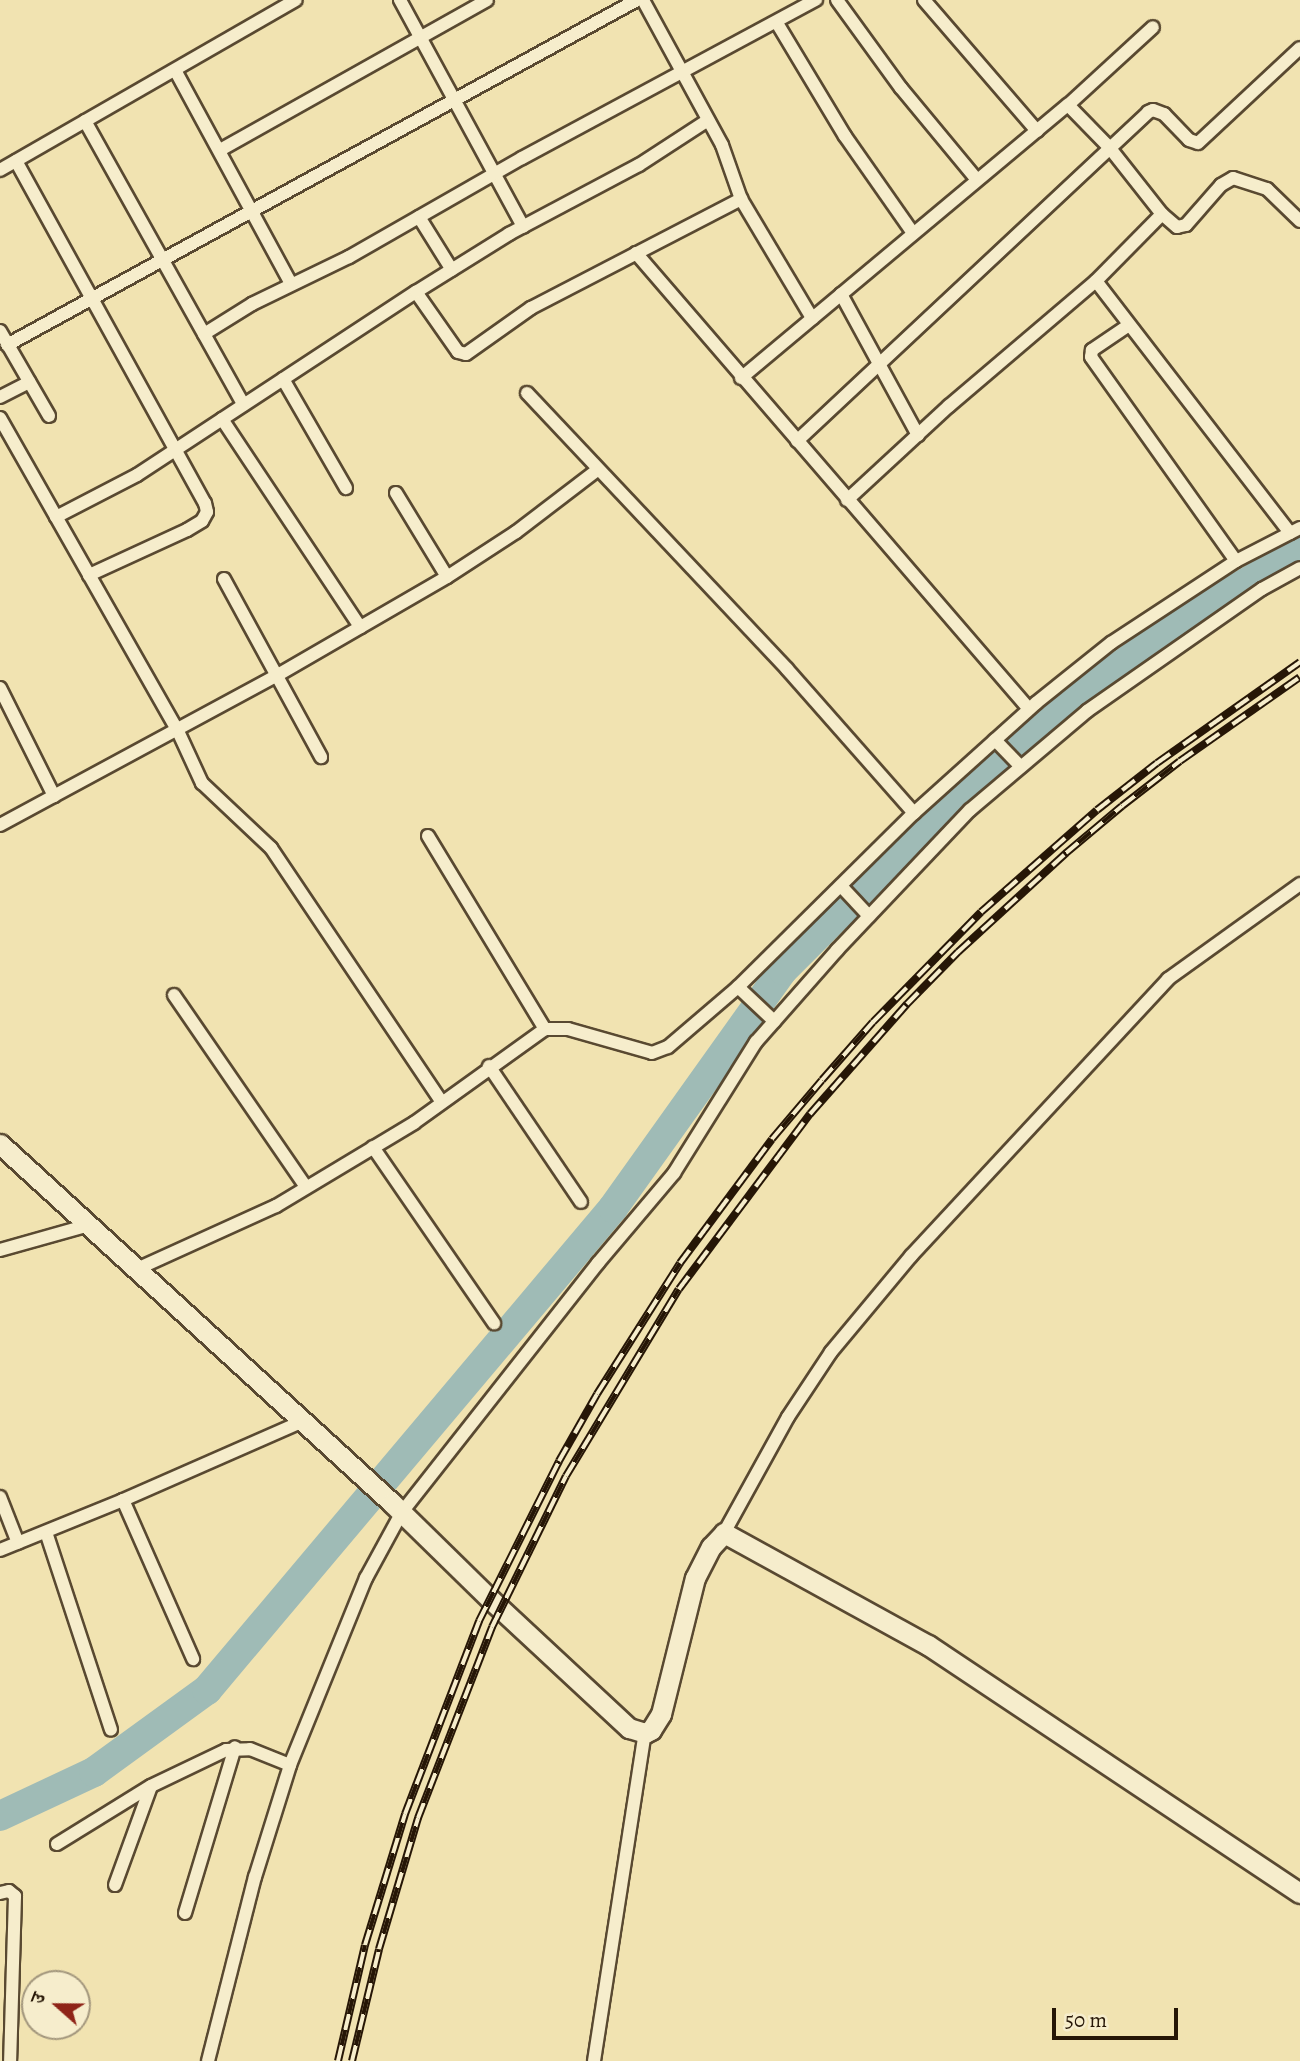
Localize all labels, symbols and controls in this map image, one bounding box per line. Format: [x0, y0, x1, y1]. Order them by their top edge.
north arrow [21, 1970, 91, 2040]
text: उ [24, 1989, 52, 2007]
scale bar [1055, 1994, 1181, 2038]
text: 50 m [1065, 2006, 1107, 2034]

